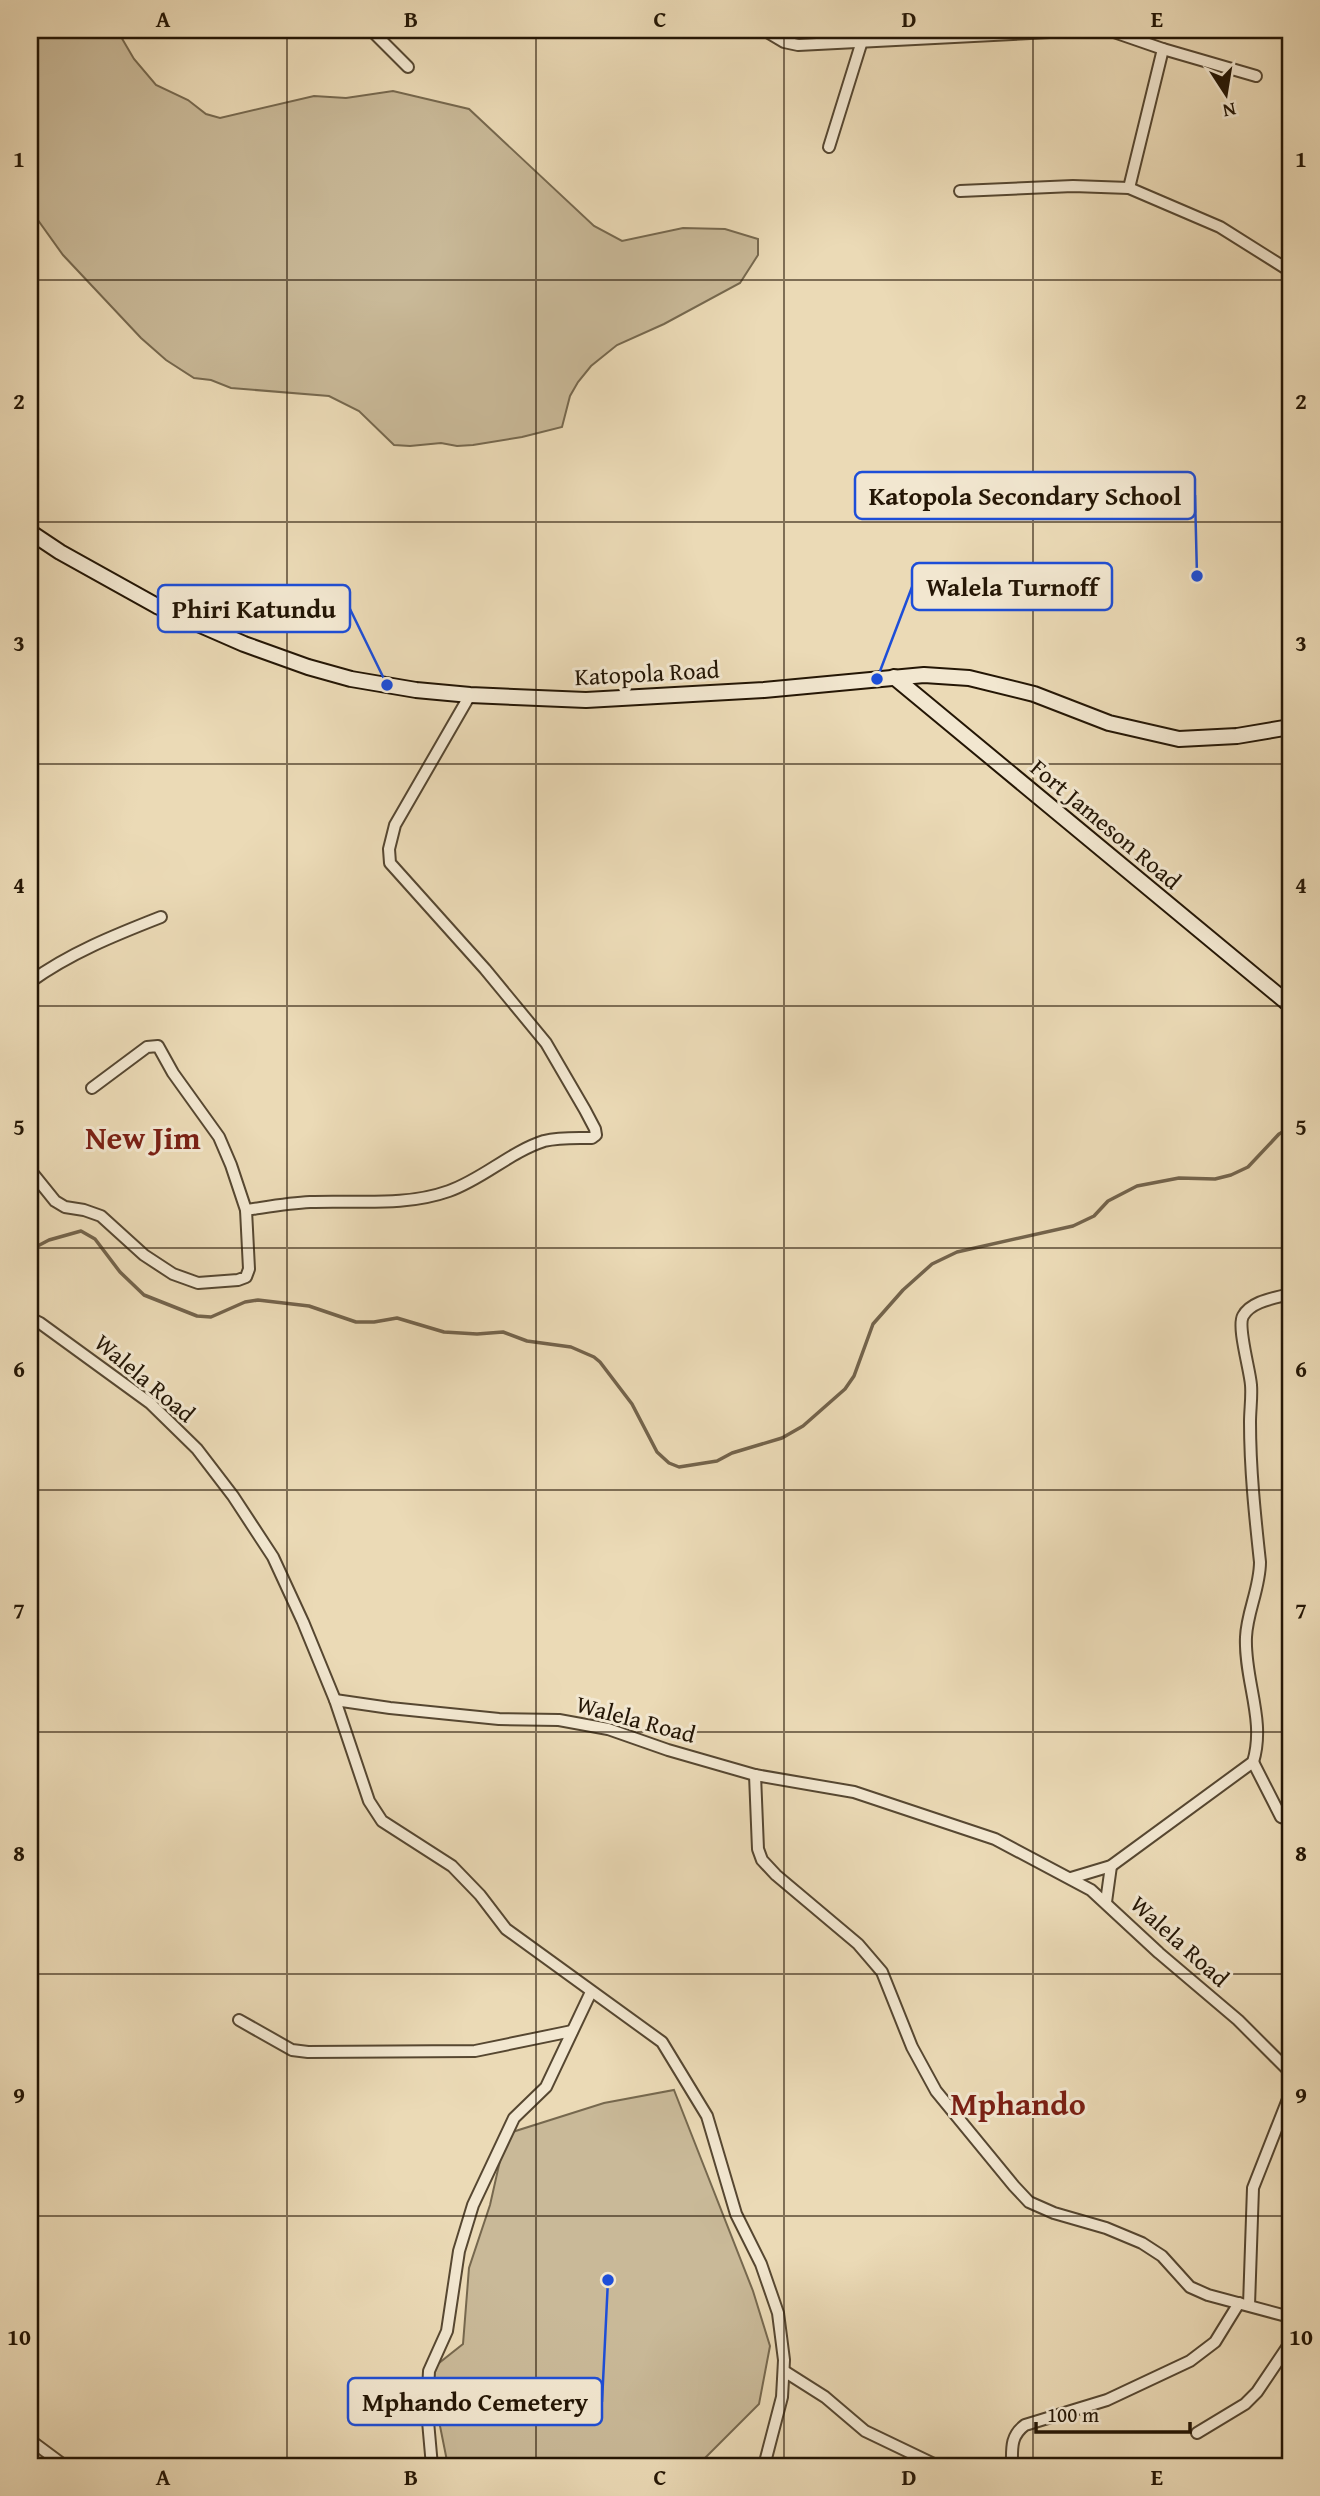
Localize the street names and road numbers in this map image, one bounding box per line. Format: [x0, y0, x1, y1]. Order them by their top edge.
street label: Katopola Road [574, 652, 721, 694]
street label: Fort Jameson Road [1023, 750, 1189, 898]
street label: Walela Road [87, 1325, 203, 1431]
street label: Walela Road [572, 1686, 700, 1752]
street label: Walela Road [1123, 1887, 1237, 1995]

